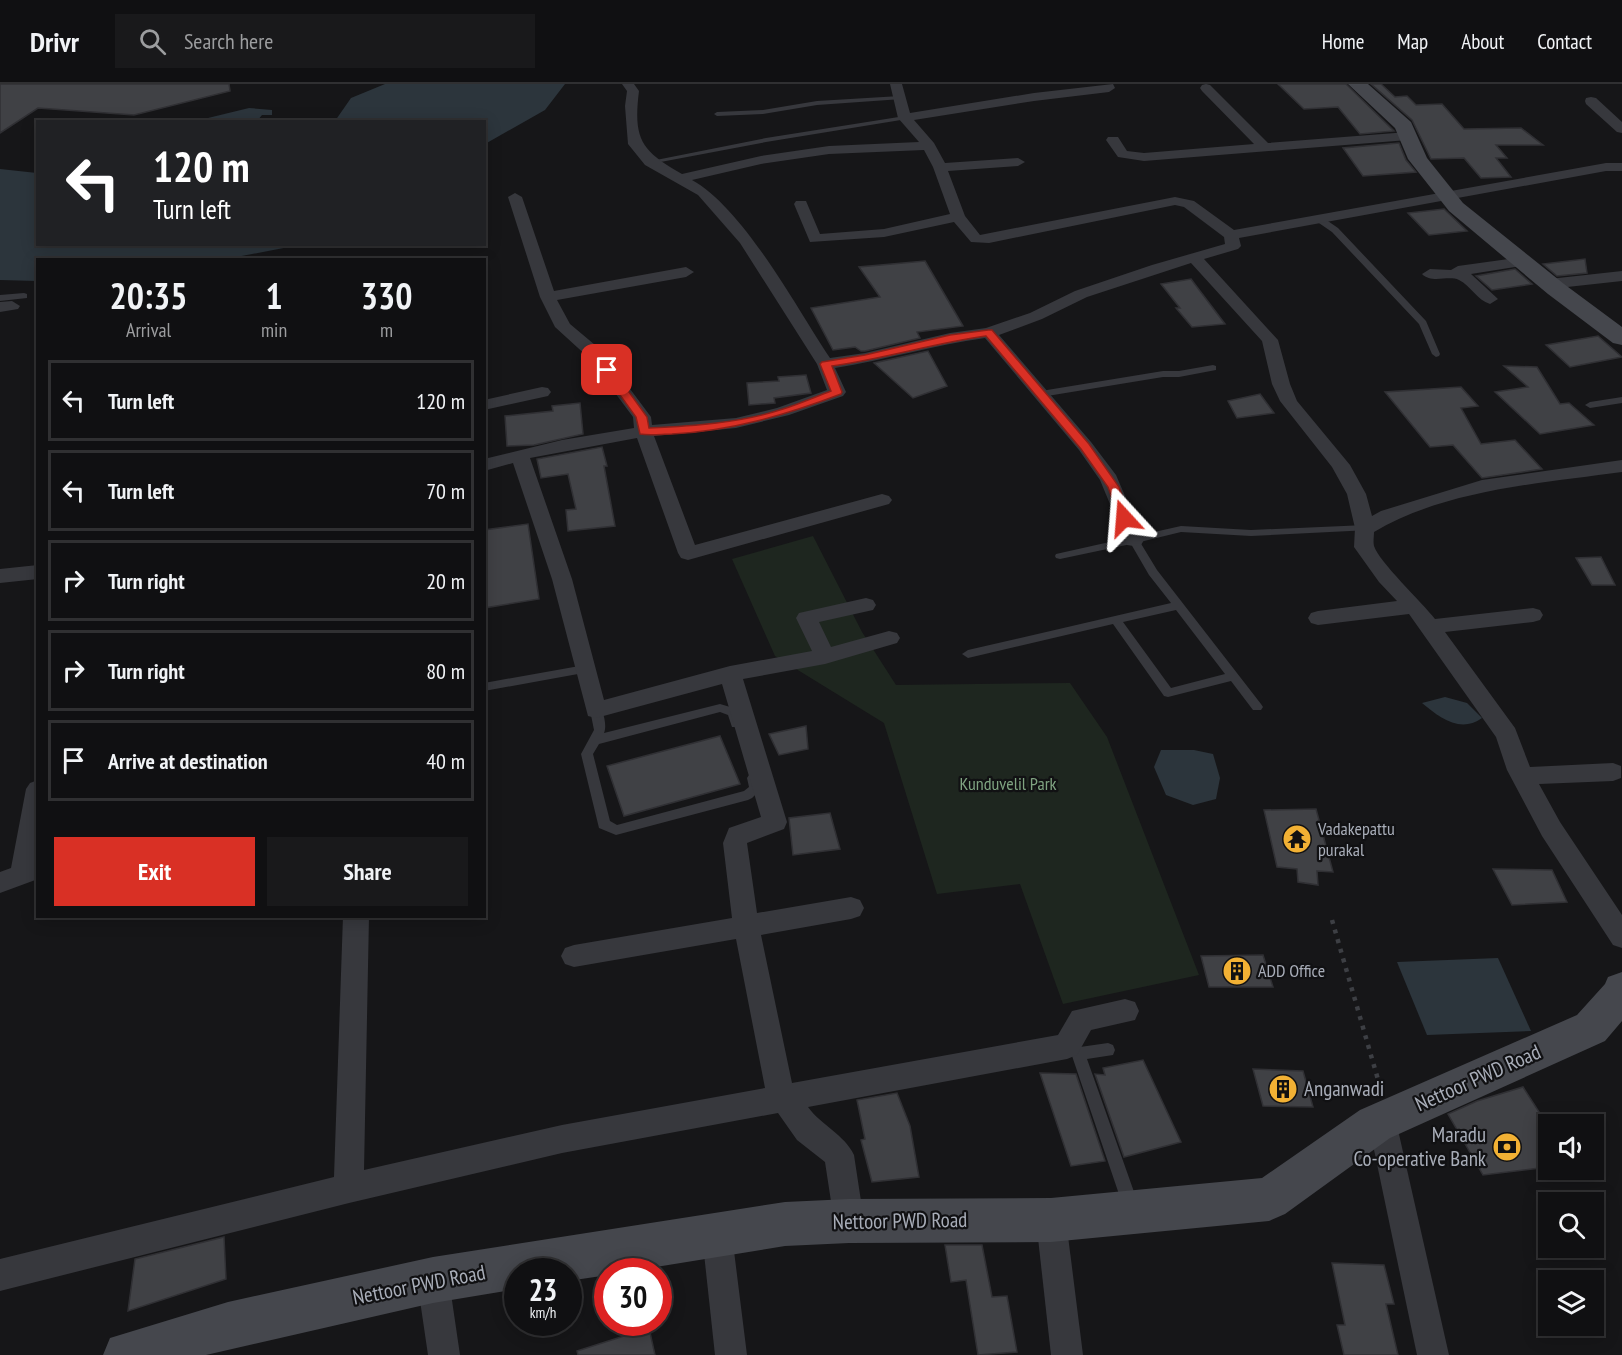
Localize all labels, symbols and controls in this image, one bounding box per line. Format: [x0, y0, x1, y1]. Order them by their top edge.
search box [115, 14, 535, 68]
text: Drivr [30, 23, 79, 60]
icon: search [136, 25, 169, 58]
text: Search here [184, 27, 273, 55]
text: Home [1322, 28, 1364, 55]
text: Map [1397, 28, 1428, 55]
text: About [1461, 28, 1504, 55]
text: Contact [1537, 28, 1592, 55]
text: 120 m [153, 139, 250, 194]
icon: left [54, 144, 132, 222]
text: Turn left [153, 192, 231, 226]
text: 20:35 [110, 272, 187, 319]
text: 1 [265, 272, 283, 319]
text: 330 [361, 272, 412, 319]
text: Arrival [126, 317, 171, 343]
text: min [261, 317, 287, 343]
text: m [380, 317, 393, 343]
pin [581, 344, 632, 395]
icon: arrive [590, 353, 623, 386]
icon: left [57, 384, 90, 417]
text: Turn left [108, 387, 174, 415]
text: 120 m [416, 387, 465, 415]
icon: left [57, 474, 90, 507]
text: Turn left [108, 477, 174, 505]
text: 70 m [426, 477, 465, 505]
position arrow [1092, 486, 1156, 550]
icon: right [57, 564, 90, 597]
text: Turn right [108, 567, 185, 595]
text: 20 m [426, 567, 465, 595]
icon: right [57, 654, 90, 687]
text: Turn right [108, 657, 185, 685]
text: 80 m [426, 657, 465, 685]
icon: arrive [57, 744, 90, 777]
text: Arrive at destination [108, 747, 268, 775]
text: 40 m [426, 747, 465, 775]
park label: Kunduvelil Park [959, 772, 1057, 795]
place label: Vadakepattu purakal [1317, 817, 1395, 861]
temple icon: Vadakepattu purakal [1281, 823, 1313, 855]
button: Exit [54, 837, 255, 906]
button: Share [267, 837, 468, 906]
building icon: ADD Office [1221, 955, 1253, 987]
place label: ADD Office [1258, 959, 1325, 982]
street label: Nettoor PWD Road [1411, 1038, 1545, 1117]
building icon: Anganwadi [1267, 1073, 1299, 1105]
place label: Anganwadi [1304, 1075, 1384, 1102]
map controls [1538, 1114, 1604, 1336]
button: sound [1538, 1114, 1604, 1180]
place label: Maradu Co-operative Bank [1353, 1121, 1486, 1172]
bank icon: Maradu Co-operative Bank [1491, 1131, 1523, 1163]
button: search [1538, 1192, 1604, 1258]
street label: Nettoor PWD Road [832, 1206, 968, 1235]
street label: Nettoor PWD Road [350, 1258, 488, 1311]
speed limit sign: 30 [594, 1258, 672, 1336]
text: 23 [529, 1270, 557, 1309]
button: layers [1538, 1270, 1604, 1336]
text: km/h [530, 1303, 556, 1322]

